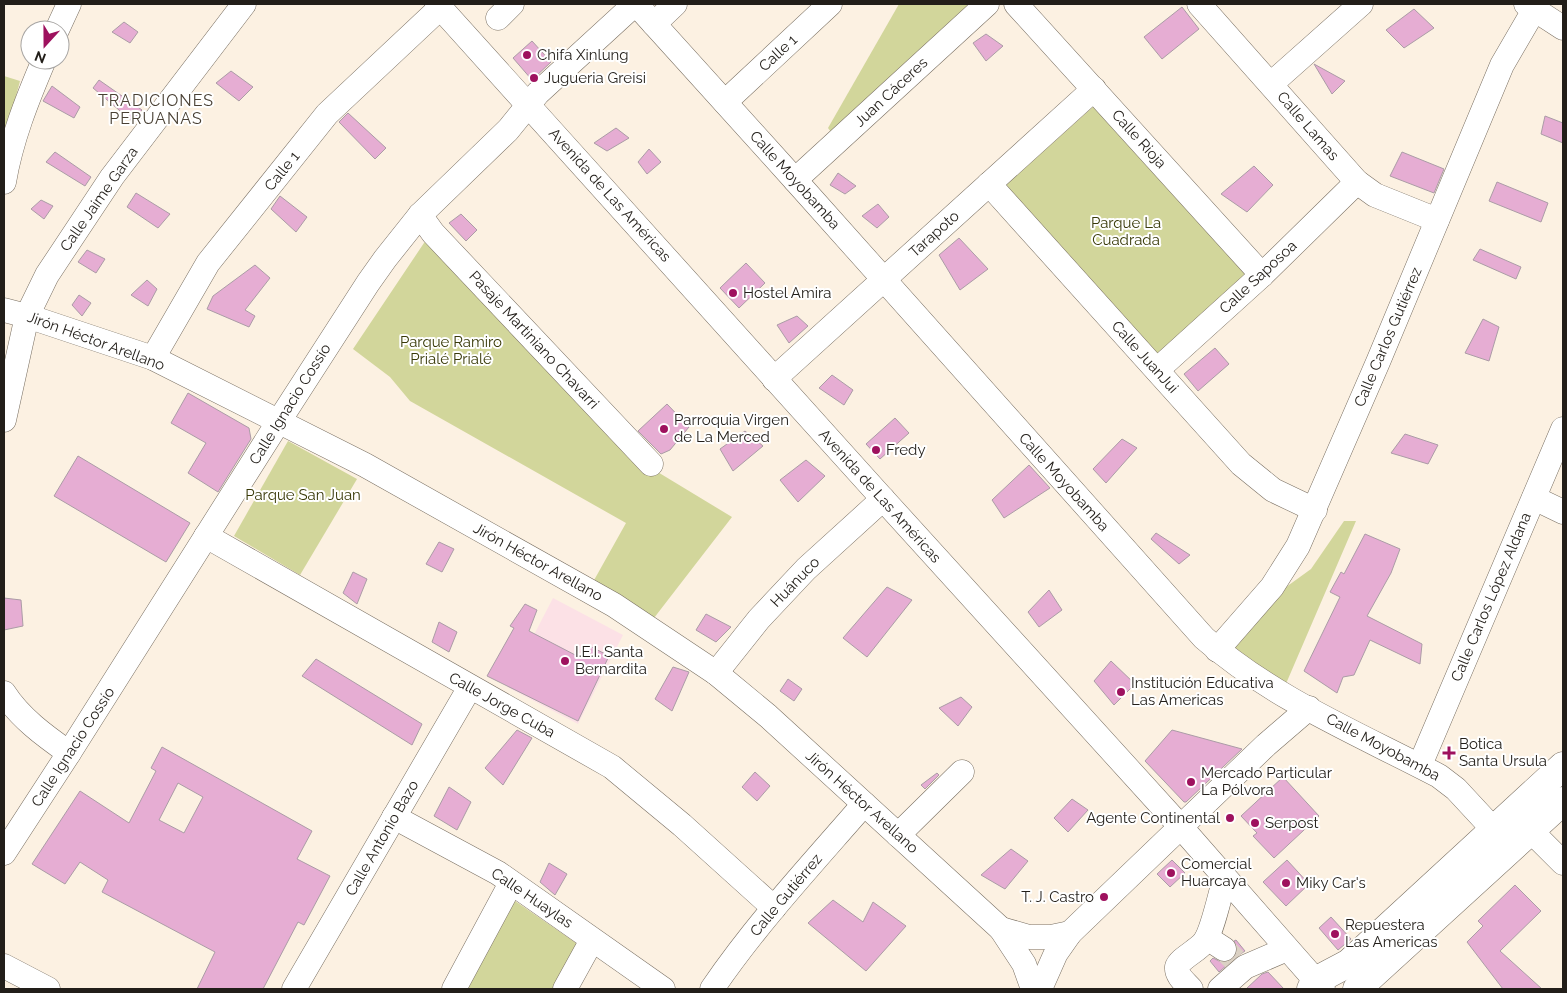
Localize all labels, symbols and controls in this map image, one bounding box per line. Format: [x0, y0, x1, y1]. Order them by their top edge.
north arrow [20, 20, 70, 70]
street label: Calle 1 [755, 30, 801, 75]
place label: Chifa Xinlung [537, 46, 629, 64]
text: N [32, 48, 48, 67]
marker: Chifa Xinlung [521, 49, 533, 61]
street label: Juan Cáceres [851, 54, 931, 130]
place label: Jugueria Greisi [544, 69, 646, 87]
marker: Jugueria Greisi [528, 72, 540, 84]
street label: Calle Lamas [1273, 88, 1343, 164]
district label: TRADICIONES PERUANAS [98, 91, 214, 128]
street label: Calle Rioja [1108, 106, 1170, 172]
street label: Avenida de Las Américas [545, 124, 675, 266]
street label: Calle Moyobamba [746, 127, 844, 233]
street label: Calle Jaime Garza [56, 143, 142, 255]
street label: Calle 1 [261, 147, 304, 194]
street label: Tarapoto [905, 207, 963, 261]
park label: Parque La Cuadrada [1091, 214, 1161, 249]
street label: Calle Saposoa [1216, 237, 1300, 317]
street label: Calle Carlos Gutiérrez [1350, 264, 1426, 410]
street label: Pasaje Martiniano Chavarri [465, 267, 603, 413]
place label: Hostel Amira [743, 284, 831, 302]
marker: Hostel Amira [727, 287, 739, 299]
street label: Jirón Héctor Arellano [25, 308, 167, 374]
street label: Calle JuanJui [1108, 317, 1182, 397]
park label: Parque Ramiro Prialé Prialé [400, 333, 502, 368]
street label: Calle Ignacio Cossío [245, 340, 335, 468]
place label: Parroquia Virgen de La Merced [674, 411, 789, 446]
marker: Parroquia Virgen de La Merced [658, 423, 670, 435]
street label: Avenida de Las Américas [815, 425, 945, 567]
street label: Calle Moyobamba [1015, 429, 1113, 535]
place label: Fredy [886, 441, 926, 459]
marker: Fredy [870, 444, 882, 456]
park label: Parque San Juan [245, 486, 361, 504]
street label: Calle Carlos López Aldana [1447, 510, 1535, 684]
street label: Jirón Héctor Arellano [470, 519, 606, 605]
street label: Huánuco [767, 553, 823, 611]
place label: I.E.I. Santa Bernardita [575, 643, 647, 678]
marker: I.E.I. Santa Bernardita [559, 655, 571, 667]
street label: Calle Jorge Cuba [446, 668, 558, 742]
place label: Institución Educativa Las Americas [1131, 674, 1274, 709]
street label: Calle Ignacio Cossío [28, 684, 118, 810]
marker: Institución Educativa Las Americas [1115, 686, 1127, 698]
street label: Calle Moyobamba [1323, 709, 1443, 785]
place label: Botica Santa Ursula [1459, 735, 1547, 770]
street label: Jirón Héctor Arellano [802, 747, 922, 857]
marker: Botica Santa Ursula [1443, 747, 1455, 759]
place label: Mercado Particular La Pólvora [1201, 764, 1333, 799]
marker: Mercado Particular La Pólvora [1185, 776, 1197, 788]
street label: Calle Antonio Bazo [342, 777, 422, 899]
place label: Agente Continental [1086, 809, 1221, 827]
marker: Agente Continental [1224, 812, 1236, 824]
place label: Serpost [1265, 814, 1319, 832]
marker: Serpost [1249, 817, 1261, 829]
street label: Calle Gutiérrez [746, 850, 826, 940]
place label: Comercial Huarcaya [1181, 855, 1253, 890]
street label: Calle Huaylas [488, 864, 576, 932]
marker: Comercial Huarcaya [1165, 867, 1177, 879]
place label: Miky Car's [1296, 874, 1366, 892]
marker: Miky Car's [1280, 877, 1292, 889]
place label: T. J. Castro [1021, 888, 1094, 906]
marker: T. J. Castro [1098, 891, 1110, 903]
place label: Repuestera Las Americas [1345, 916, 1437, 951]
marker: Repuestera Las Americas [1329, 928, 1341, 940]

